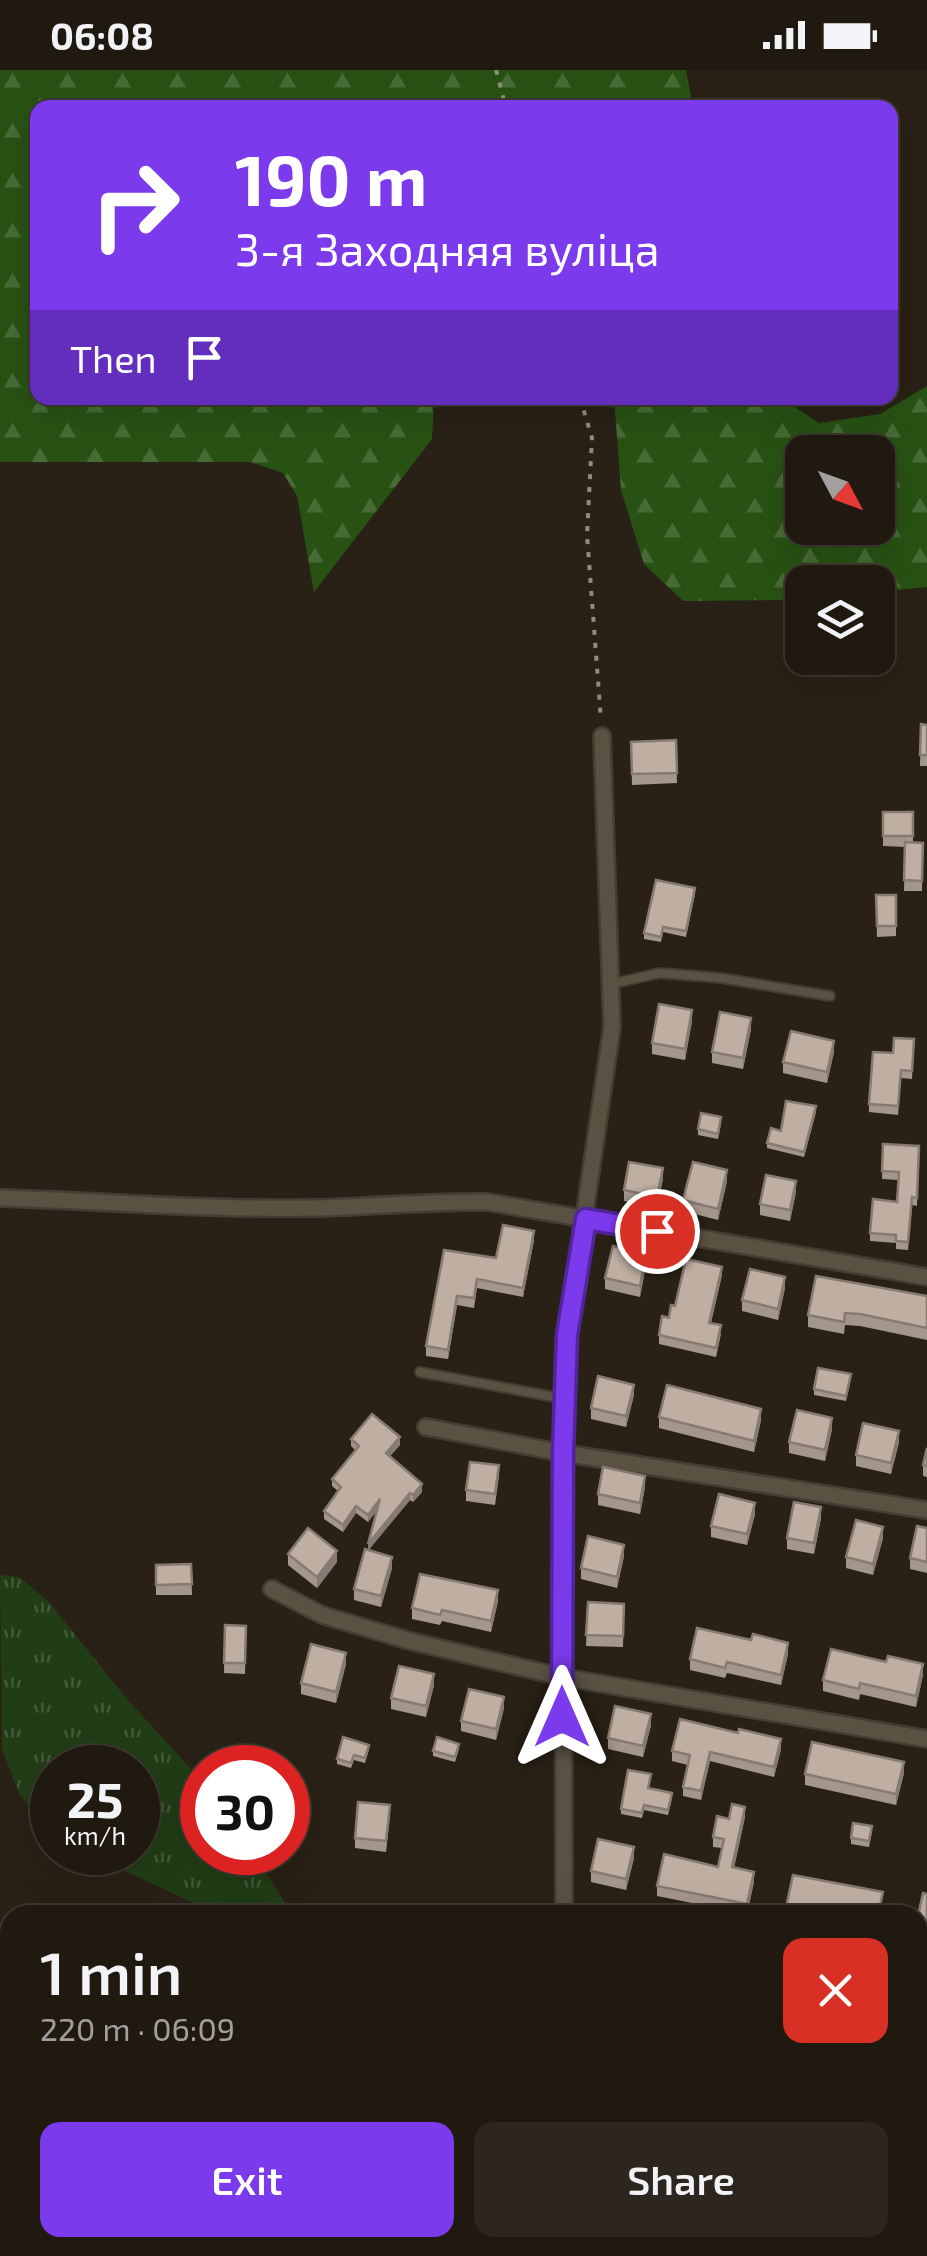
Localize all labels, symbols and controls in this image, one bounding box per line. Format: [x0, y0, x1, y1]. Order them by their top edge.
text: 06:08 [50, 12, 154, 58]
text: 190 m [235, 136, 428, 220]
icon: right [70, 140, 200, 270]
text: 3-я Заходняя вуліца [235, 221, 660, 275]
icon: arrive [177, 330, 232, 385]
text: Then [70, 335, 157, 381]
north arrow [785, 435, 895, 545]
map controls [785, 435, 895, 675]
button: layers [785, 565, 895, 675]
pin [615, 1189, 700, 1274]
icon: arrive [630, 1204, 685, 1259]
position arrow [510, 1665, 614, 1769]
speed limit sign: 30 [180, 1745, 310, 1875]
text: 25 [67, 1768, 123, 1828]
text: km/h [64, 1820, 126, 1850]
text: 1 min [40, 1935, 182, 2007]
button: close [783, 1938, 888, 2043]
text: 220 m · 06:09 [40, 2009, 235, 2047]
button: Exit [40, 2122, 454, 2237]
button: Share [474, 2122, 888, 2237]

